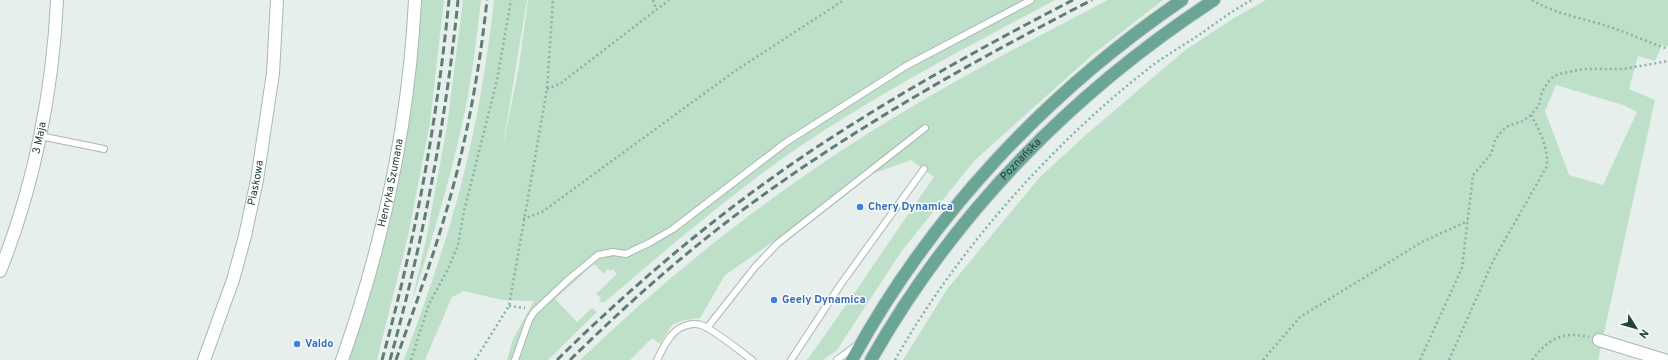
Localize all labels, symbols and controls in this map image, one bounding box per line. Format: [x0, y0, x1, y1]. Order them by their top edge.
street label: 3 Maja [29, 121, 50, 155]
street label: Poznańska [997, 135, 1045, 184]
street label: Henryka Szumana [375, 137, 407, 229]
street label: Piaskowa [245, 159, 267, 207]
place label: Chery Dynamica [868, 200, 953, 214]
marker: Chery Dynamica [855, 202, 865, 212]
place label: Geely Dynamica [782, 293, 866, 307]
marker: Geely Dynamica [769, 295, 779, 305]
north arrow [1616, 308, 1656, 348]
text: N [1635, 326, 1651, 341]
place label: Valdo [305, 337, 334, 351]
marker: Valdo [292, 339, 302, 349]

